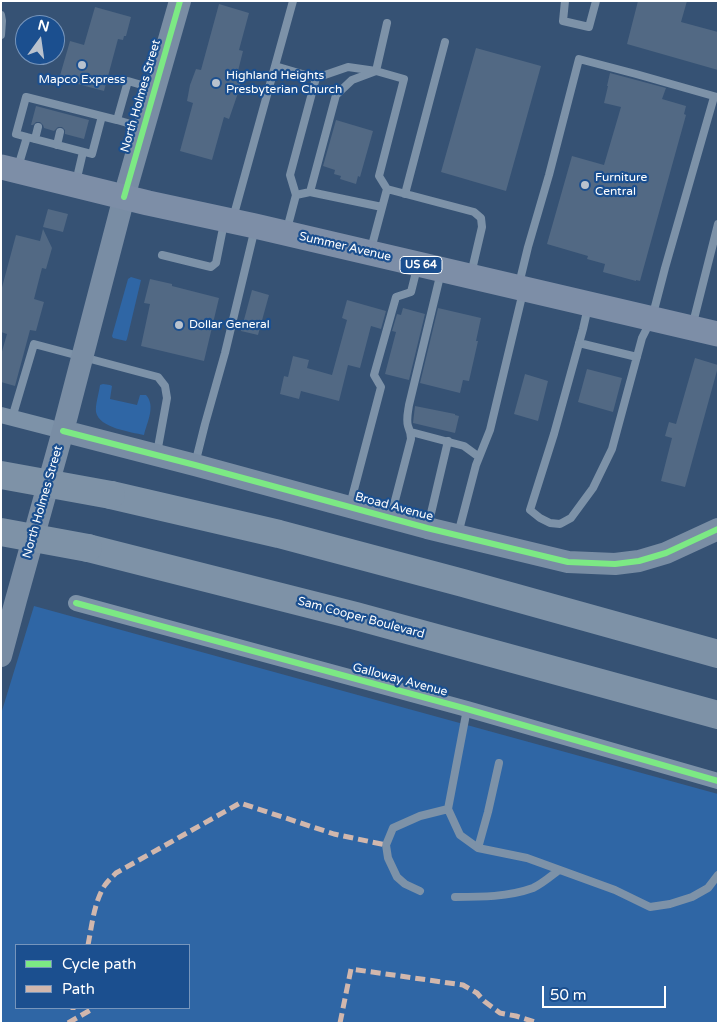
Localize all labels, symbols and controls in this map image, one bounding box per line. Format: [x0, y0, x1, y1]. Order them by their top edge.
north arrow [15, 15, 65, 65]
text: N [36, 16, 51, 36]
street label: North Holmes Street [118, 38, 164, 154]
marker: Mapco Express [76, 59, 88, 71]
place label: Highland Heights Presbyterian Church [226, 69, 342, 97]
place label: Mapco Express [38, 73, 126, 87]
marker: Highland Heights Presbyterian Church [210, 77, 222, 89]
place label: Furniture Central [595, 171, 647, 199]
marker: Furniture Central [579, 179, 591, 191]
street label: Summer Avenue [298, 229, 392, 265]
road number: US 64 [400, 256, 442, 274]
place label: Dollar General [189, 318, 270, 332]
marker: Dollar General [173, 319, 185, 331]
street label: North Holmes Street [20, 444, 66, 560]
street label: Broad Avenue [353, 490, 435, 524]
street label: Sam Cooper Boulevard [296, 594, 426, 642]
street label: Galloway Avenue [351, 660, 449, 700]
legend [15, 944, 190, 1009]
text: Cycle path [62, 955, 136, 973]
scale bar [544, 976, 668, 1008]
text: Path [62, 980, 95, 998]
text: 50 m [550, 986, 587, 1004]

